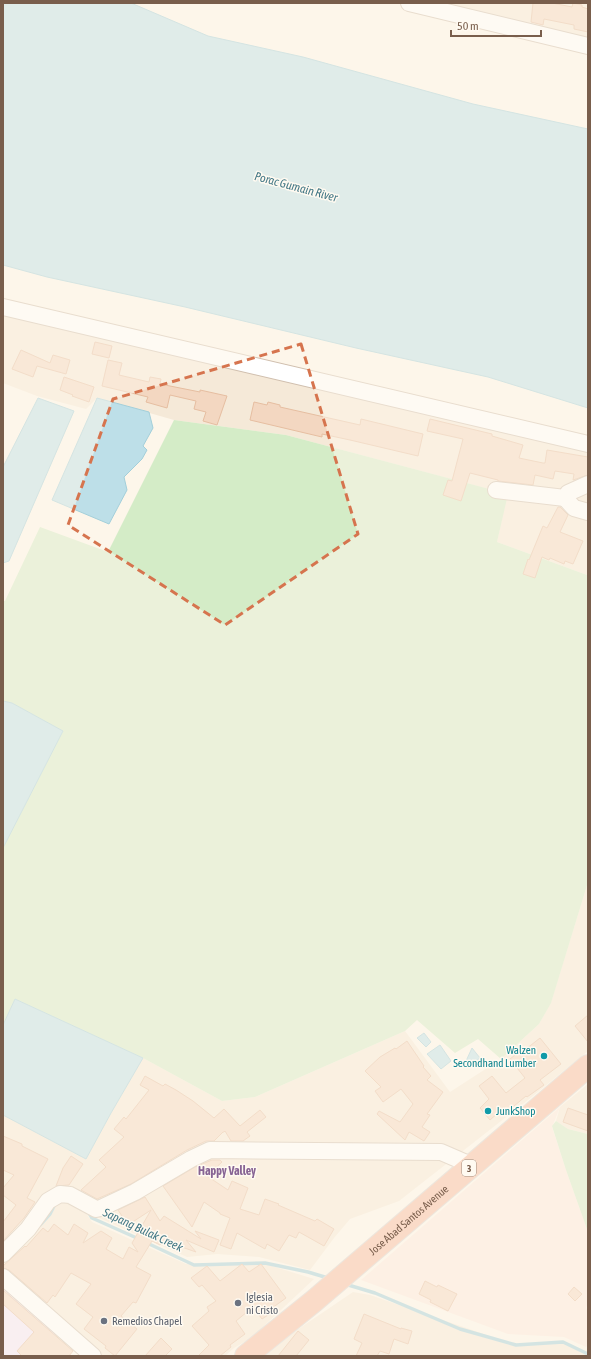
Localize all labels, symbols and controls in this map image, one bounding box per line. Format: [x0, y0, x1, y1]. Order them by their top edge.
scale bar [451, 12, 541, 38]
text: 50 m [457, 19, 479, 33]
water label: Porac Gumain River [253, 169, 340, 205]
place label: Walzen Secondhand Lumber [453, 1044, 537, 1069]
marker: Walzen Secondhand Lumber [539, 1051, 549, 1061]
place label: JunkShop [496, 1105, 535, 1117]
marker: JunkShop [483, 1106, 493, 1116]
road number: 3 [462, 1160, 476, 1176]
district label: Happy Valley [198, 1164, 256, 1178]
street label: Jose Abad Santos Avenue [366, 1183, 451, 1257]
water label: Sapang Bulak Creek [100, 1205, 186, 1255]
place label: Iglesia ni Cristo [246, 1291, 278, 1316]
marker: Iglesia ni Cristo [233, 1298, 243, 1308]
place label: Remedios Chapel [112, 1315, 182, 1327]
marker: Remedios Chapel [99, 1316, 109, 1326]

